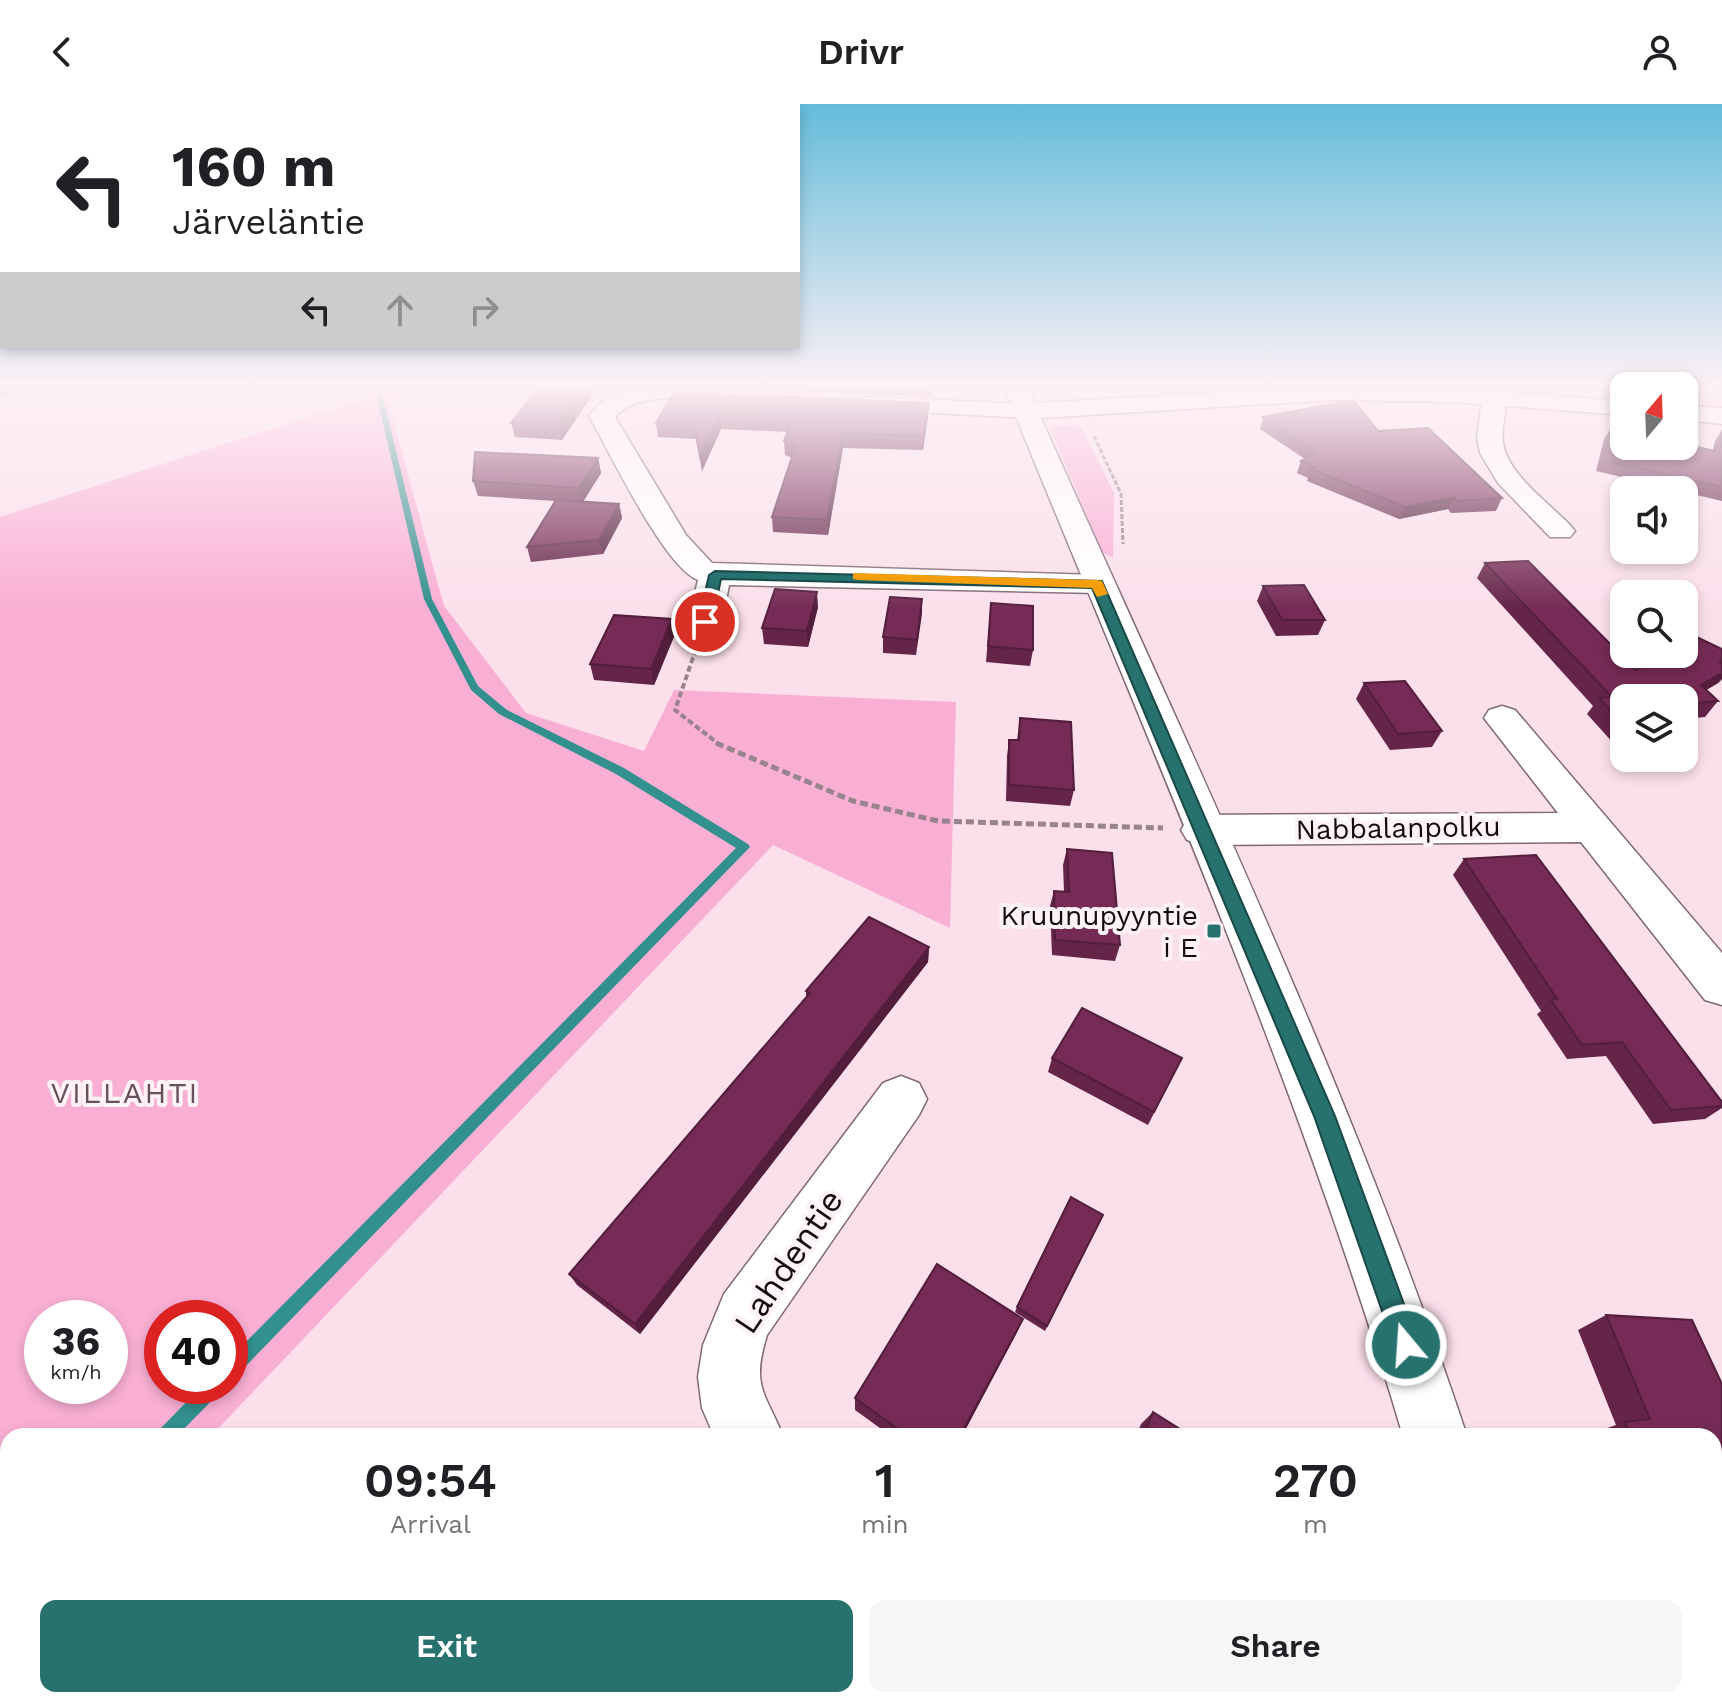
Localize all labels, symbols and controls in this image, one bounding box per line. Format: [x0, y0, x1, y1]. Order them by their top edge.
icon: back [40, 30, 84, 74]
icon: person [1638, 30, 1682, 74]
text: Drivr [818, 31, 904, 73]
text: 160 m [172, 134, 335, 200]
icon: left [40, 136, 144, 240]
text: Järveläntie [172, 201, 365, 243]
icon: left [294, 288, 338, 332]
icon: ahead [378, 288, 422, 332]
icon: right [462, 288, 506, 332]
north arrow [1610, 372, 1698, 460]
map controls [1610, 372, 1698, 772]
button: sound [1610, 476, 1698, 564]
button: search [1610, 580, 1698, 668]
pin [671, 588, 739, 656]
icon: arrive [683, 600, 727, 644]
button: layers [1610, 684, 1698, 772]
street label: Nabbalanpolku [1295, 810, 1501, 846]
place label: Kruunupyyntie i E [1001, 899, 1198, 964]
marker: Kruunupyyntie i E [1205, 922, 1223, 940]
district label: VILLAHTI [50, 1075, 200, 1110]
street label: Lahdentie [725, 1181, 851, 1341]
speed limit sign: 40 [144, 1300, 248, 1404]
position arrow [1364, 1303, 1448, 1387]
text: 36 [52, 1318, 100, 1365]
text: km/h [50, 1360, 102, 1384]
text: 09:54 [364, 1452, 497, 1509]
text: 1 [875, 1452, 895, 1509]
text: 270 [1273, 1452, 1358, 1509]
text: Arrival [390, 1509, 471, 1539]
text: min [861, 1509, 909, 1539]
text: m [1303, 1509, 1328, 1539]
button: Exit [40, 1600, 853, 1692]
button: Share [869, 1600, 1682, 1692]

